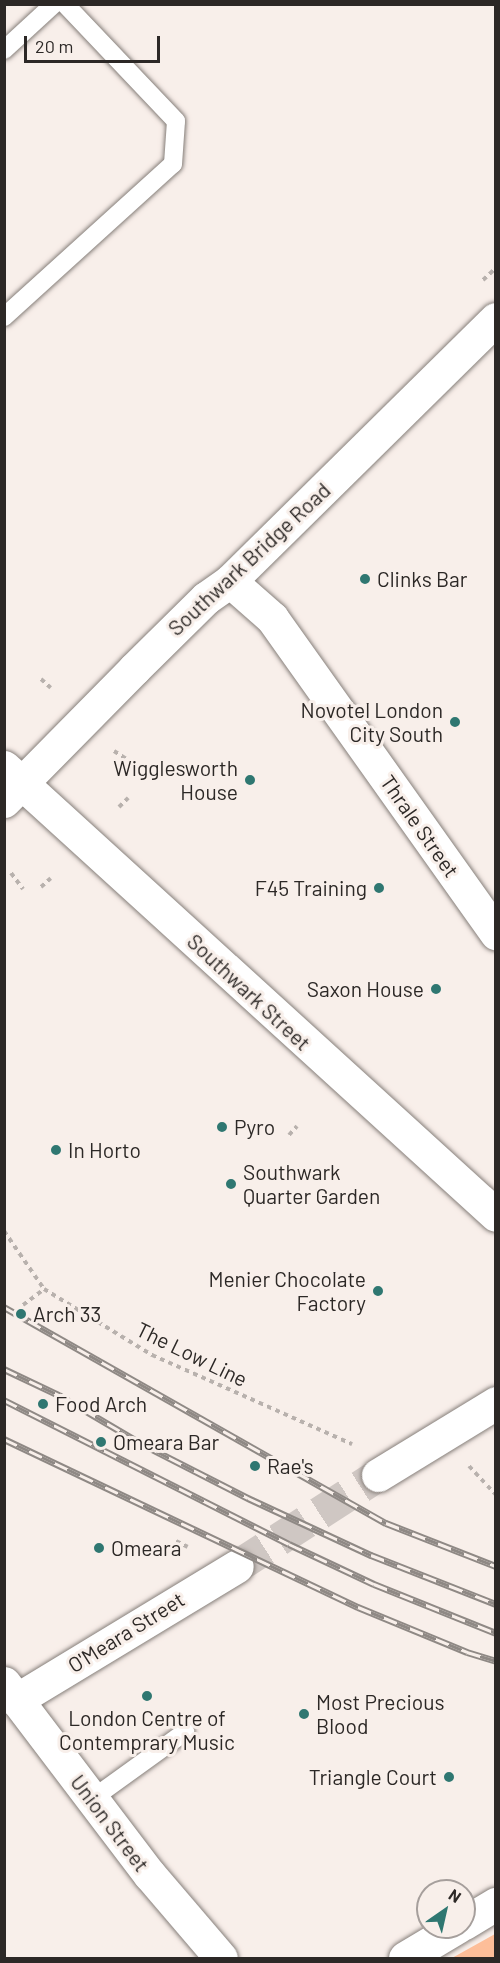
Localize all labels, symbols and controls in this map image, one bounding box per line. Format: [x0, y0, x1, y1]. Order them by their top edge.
scale bar [27, 24, 164, 62]
text: 20 m [35, 35, 73, 57]
street label: Southwark Bridge Road [163, 477, 335, 641]
place label: Clinks Bar [377, 566, 467, 592]
marker: Clinks Bar [358, 572, 372, 586]
place label: Novotel London City South [301, 697, 443, 747]
marker: Novotel London City South [448, 715, 462, 729]
place label: Wigglesworth House [113, 755, 238, 805]
street label: Thrale Street [376, 770, 464, 882]
marker: Wigglesworth House [243, 773, 257, 787]
place label: F45 Training [255, 875, 367, 901]
marker: F45 Training [372, 881, 386, 895]
street label: Southwark Street [182, 929, 316, 1055]
place label: Saxon House [307, 976, 424, 1002]
marker: Saxon House [429, 982, 443, 996]
place label: Pyro [234, 1114, 275, 1140]
marker: Pyro [215, 1120, 229, 1134]
place label: In Horto [68, 1137, 141, 1163]
marker: In Horto [49, 1143, 63, 1157]
place label: Southwark Quarter Garden [243, 1159, 380, 1209]
marker: Southwark Quarter Garden [224, 1177, 238, 1191]
place label: Menier Chocolate Factory [208, 1266, 366, 1316]
marker: Menier Chocolate Factory [371, 1284, 385, 1298]
place label: Arch 33 [33, 1301, 101, 1327]
marker: Arch 33 [14, 1307, 28, 1321]
street label: The Low Line [132, 1316, 252, 1392]
place label: Food Arch [55, 1391, 147, 1417]
marker: Food Arch [36, 1397, 50, 1411]
place label: Omeara Bar [113, 1429, 219, 1455]
marker: Omeara Bar [94, 1435, 108, 1449]
place label: Rae's [267, 1453, 314, 1479]
marker: Rae's [248, 1459, 262, 1473]
place label: Omeara [111, 1535, 181, 1561]
marker: Omeara [92, 1541, 106, 1555]
street label: O'Meara Street [63, 1586, 189, 1678]
marker: London Centre of Contemprary Music [140, 1689, 154, 1703]
place label: Most Precious Blood [316, 1689, 445, 1739]
place label: London Centre of Contemprary Music [59, 1705, 235, 1755]
marker: Most Precious Blood [297, 1707, 311, 1721]
place label: Triangle Court [309, 1764, 437, 1790]
street label: Union Street [65, 1770, 155, 1876]
marker: Triangle Court [442, 1770, 456, 1784]
north arrow [416, 1879, 476, 1939]
text: N [445, 1884, 465, 1906]

